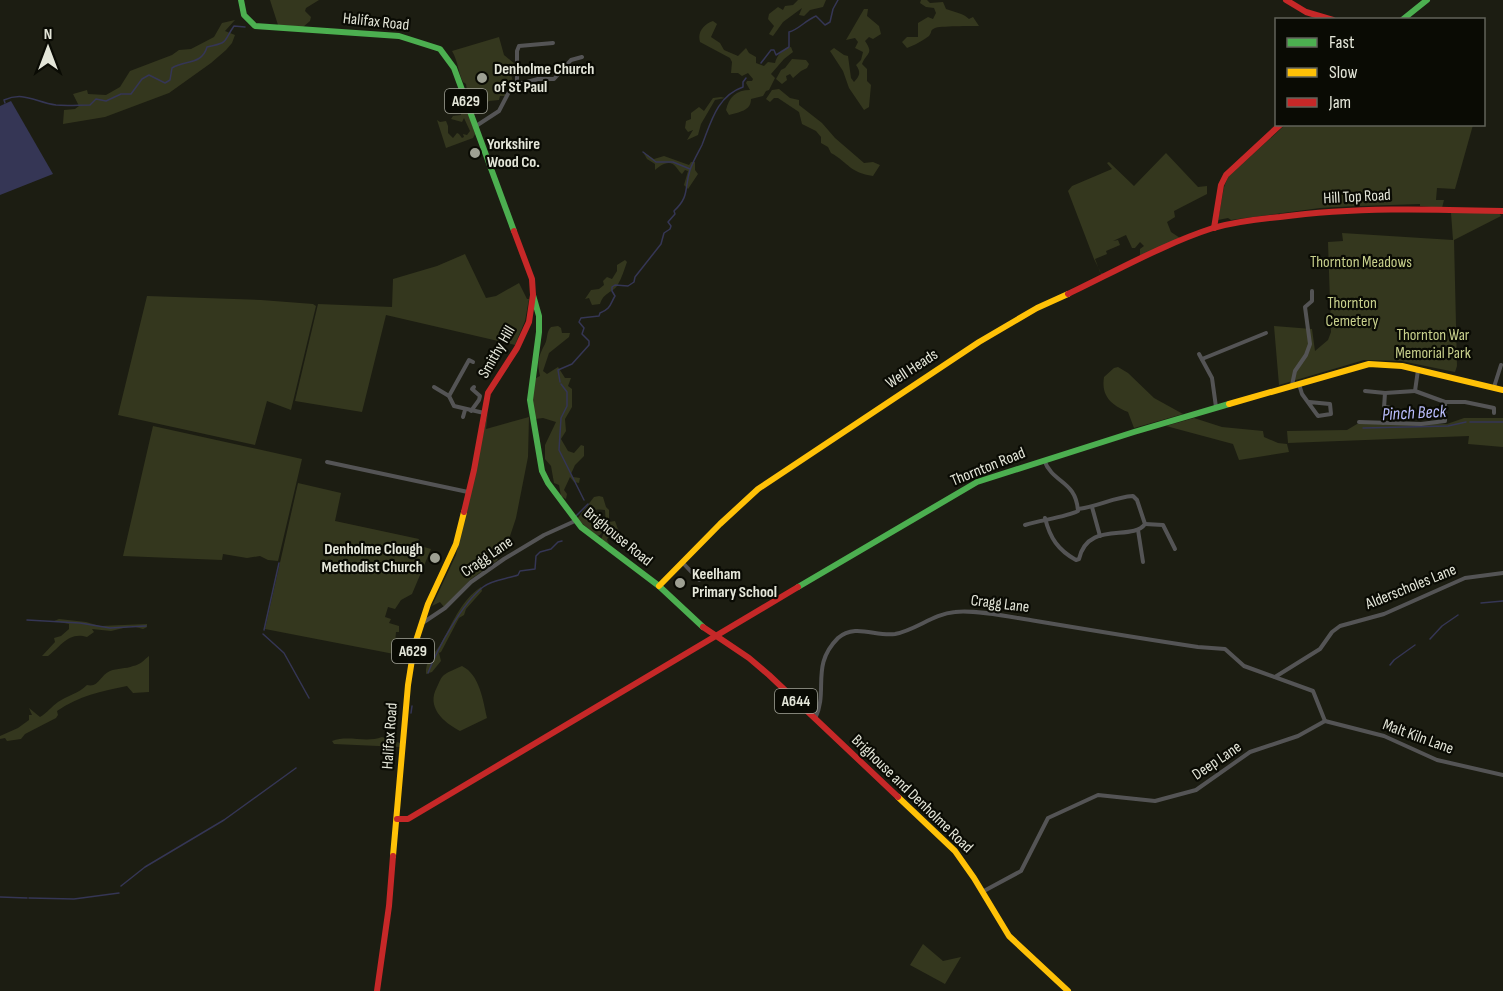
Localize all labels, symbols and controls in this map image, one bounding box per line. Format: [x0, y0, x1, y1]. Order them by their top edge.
street label: Halifax Road [342, 9, 410, 35]
north arrow [18, 18, 78, 78]
legend [1275, 18, 1485, 126]
text: N [44, 25, 52, 44]
text: Fast [1329, 32, 1355, 53]
place label: Denholme Church of St Paul [494, 60, 594, 97]
text: Slow [1329, 62, 1358, 83]
marker: Denholme Church of St Paul [475, 71, 489, 85]
road number: A629 [445, 89, 487, 113]
text: Jam [1328, 92, 1351, 113]
place label: Yorkshire Wood Co. [487, 135, 540, 172]
marker: Yorkshire Wood Co. [468, 146, 482, 160]
street label: Hill Top Road [1323, 186, 1391, 208]
park label: Thornton Meadows [1310, 253, 1412, 272]
park label: Thornton Cemetery [1326, 294, 1378, 331]
street label: Smithy Hill [474, 322, 520, 382]
park label: Thornton War Memorial Park [1395, 326, 1471, 363]
street label: Well Heads [882, 345, 942, 393]
water label: Pinch Beck [1381, 401, 1448, 425]
street label: Thornton Road [948, 443, 1028, 491]
street label: Brighouse Road [580, 504, 656, 570]
street label: Cragg Lane [457, 532, 517, 582]
place label: Denholme Clough Methodist Church [322, 540, 423, 577]
marker: Denholme Clough Methodist Church [428, 551, 442, 565]
street label: Alderscholes Lane [1362, 560, 1459, 614]
place label: Keelham Primary School [692, 565, 777, 602]
marker: Keelham Primary School [673, 576, 687, 590]
street label: Cragg Lane [970, 591, 1030, 617]
road number: A629 [392, 639, 434, 663]
road number: A644 [775, 689, 817, 713]
street label: Halifax Road [378, 702, 402, 770]
street label: Malt Kiln Lane [1380, 715, 1456, 759]
street label: Brighouse and Denholme Road [847, 731, 977, 857]
street label: Deep Lane [1189, 738, 1245, 784]

